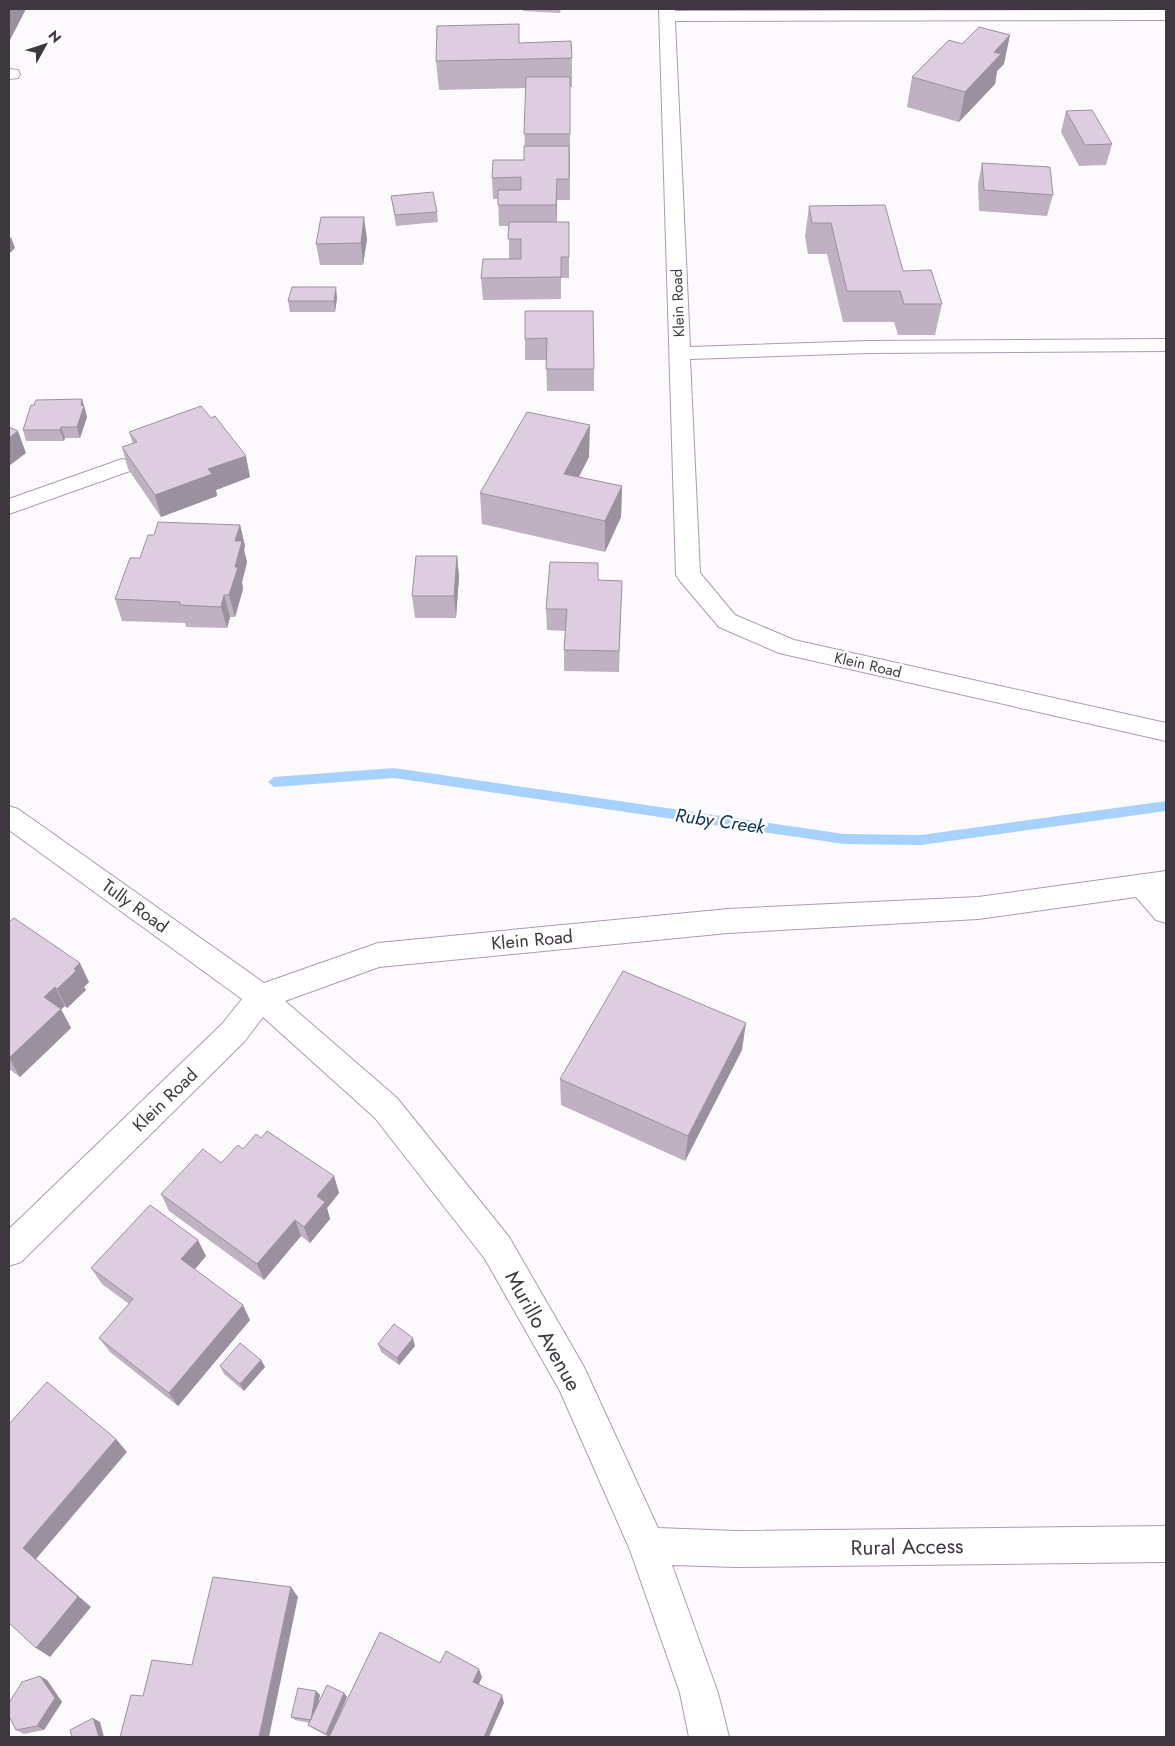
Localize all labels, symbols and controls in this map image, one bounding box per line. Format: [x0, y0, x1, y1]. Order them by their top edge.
north arrow [20, 20, 70, 70]
text: N [44, 26, 66, 47]
street label: Klein Road [666, 268, 690, 338]
street label: Klein Road [832, 647, 904, 683]
water label: Ruby Creek [674, 801, 767, 841]
street label: Tully Road [96, 873, 174, 939]
street label: Klein Road [490, 923, 574, 957]
street label: Klein Road [126, 1062, 204, 1138]
street label: Murillo Avenue [498, 1265, 589, 1397]
street label: Rural Access [850, 1531, 964, 1563]

